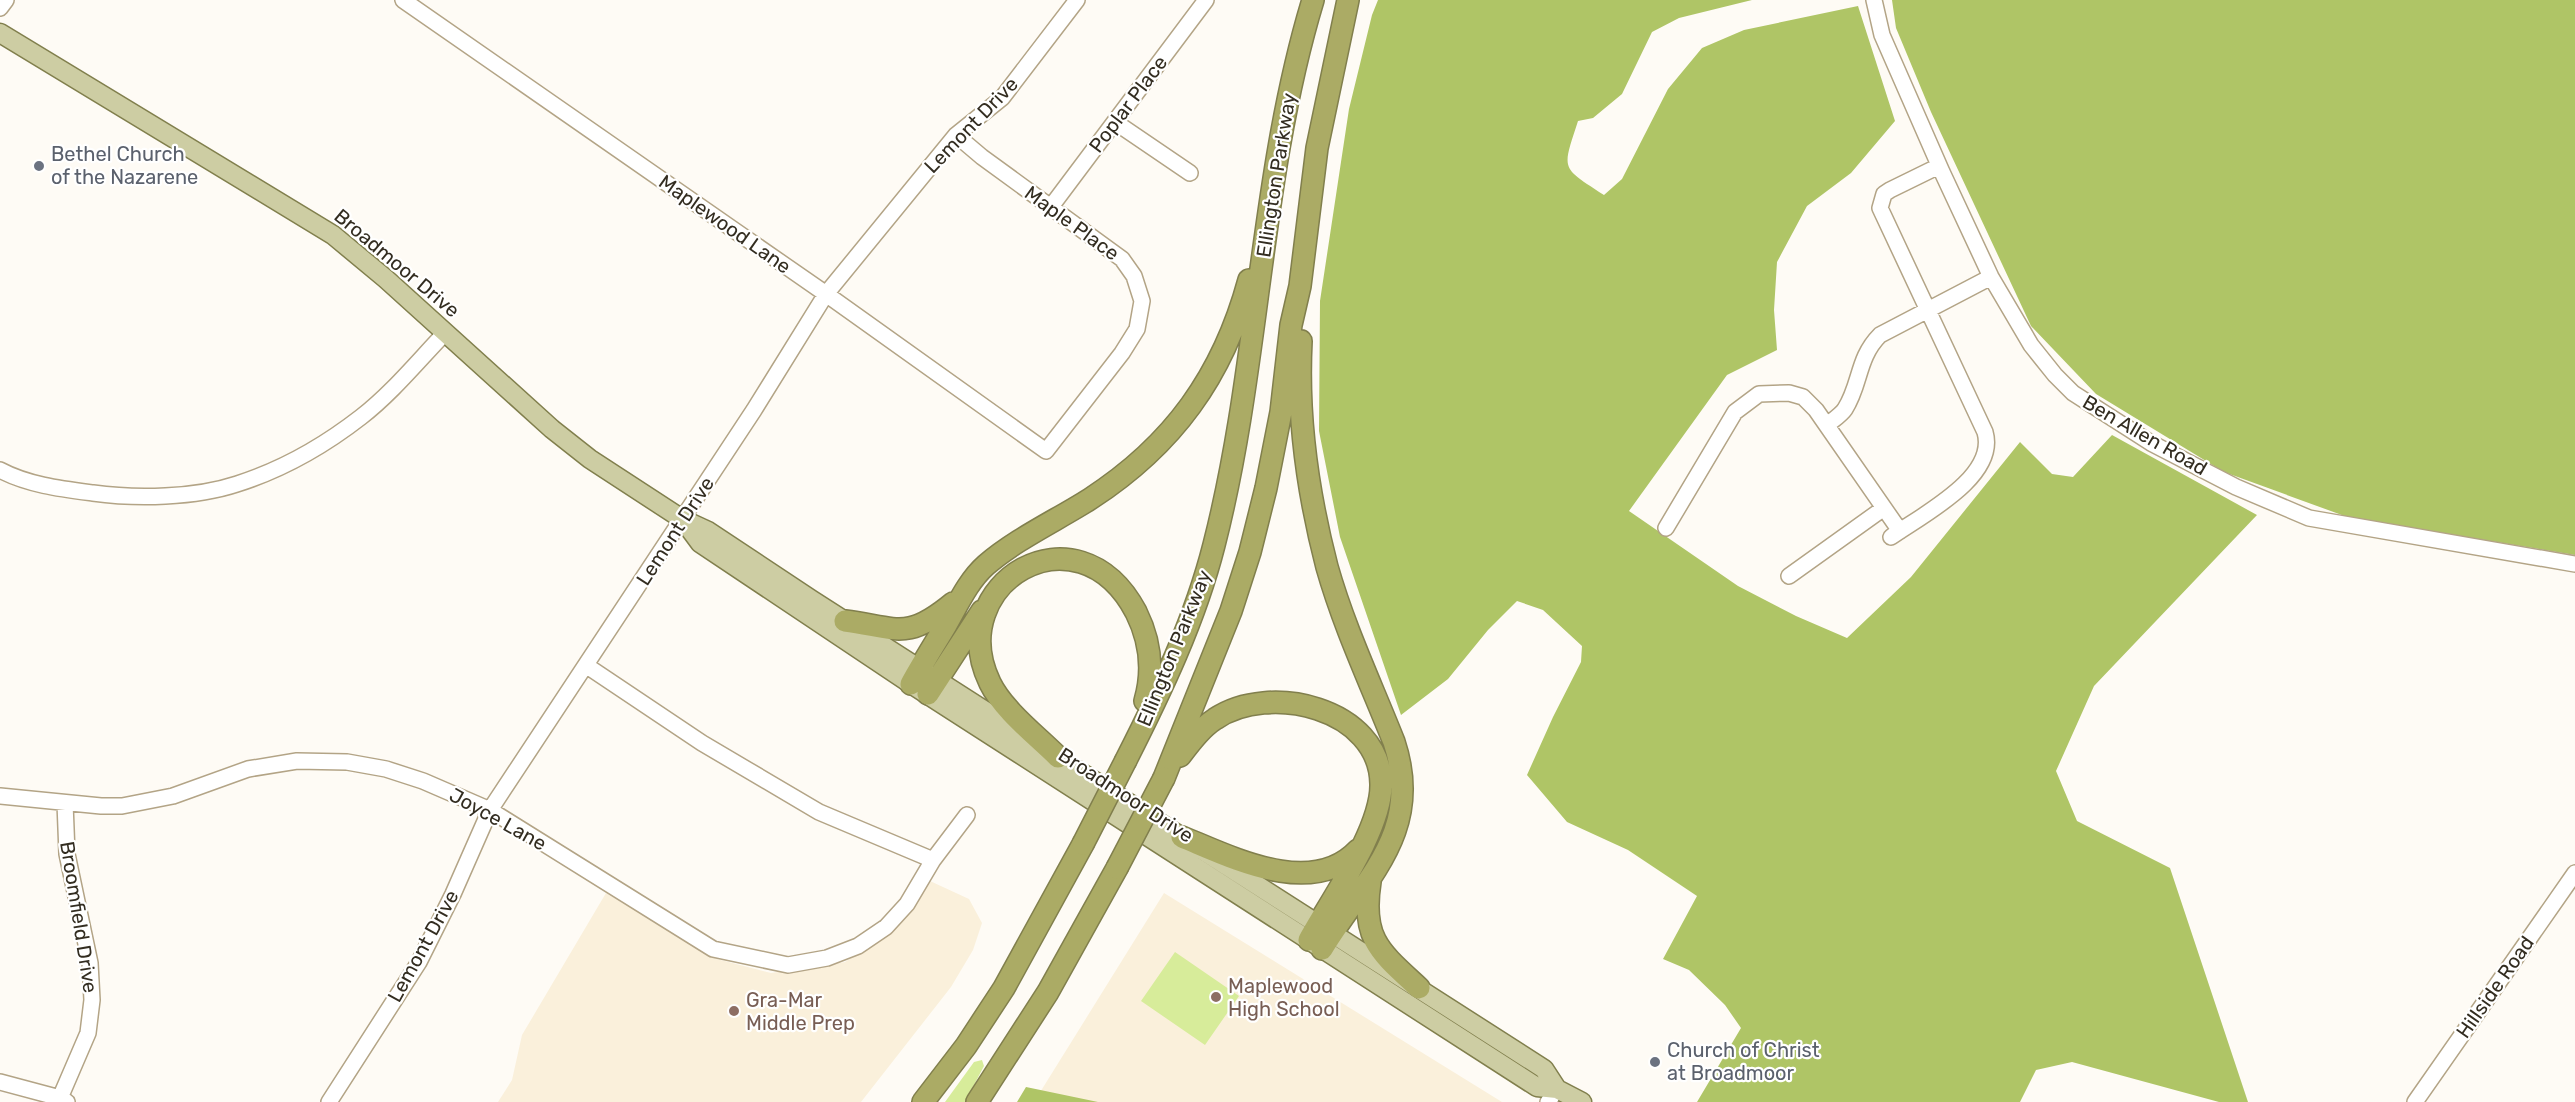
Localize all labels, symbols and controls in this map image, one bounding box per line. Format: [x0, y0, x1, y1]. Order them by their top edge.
street label: Poplar Place [1084, 51, 1172, 157]
street label: Lemont Drive [919, 72, 1023, 178]
street label: Ellington Parkway [1251, 91, 1301, 259]
place label: Bethel Church of the Nazarene [51, 142, 198, 189]
marker: Bethel Church of the Nazarene [32, 159, 46, 173]
street label: Maplewood Lane [654, 169, 796, 279]
street label: Maple Place [1020, 181, 1124, 265]
street label: Broadmoor Drive [329, 204, 465, 322]
street label: Ben Allen Road [2078, 390, 2212, 480]
street label: Lemont Drive [631, 472, 719, 590]
street label: Ellington Parkway [1132, 566, 1216, 730]
street label: Broadmoor Drive [1054, 742, 1198, 848]
street label: Joyce Lane [445, 783, 551, 855]
street label: Broomfield Drive [55, 839, 103, 995]
street label: Lemont Drive [382, 886, 464, 1006]
street label: Hillside Road [2451, 931, 2539, 1043]
place label: Maplewood High School [1228, 974, 1340, 1021]
place label: Gra-Mar Middle Prep [746, 988, 855, 1035]
marker: Maplewood High School [1209, 990, 1223, 1004]
marker: Gra-Mar Middle Prep [727, 1004, 741, 1018]
place label: Church of Christ at Broadmoor [1667, 1038, 1820, 1085]
marker: Church of Christ at Broadmoor [1648, 1055, 1662, 1069]

